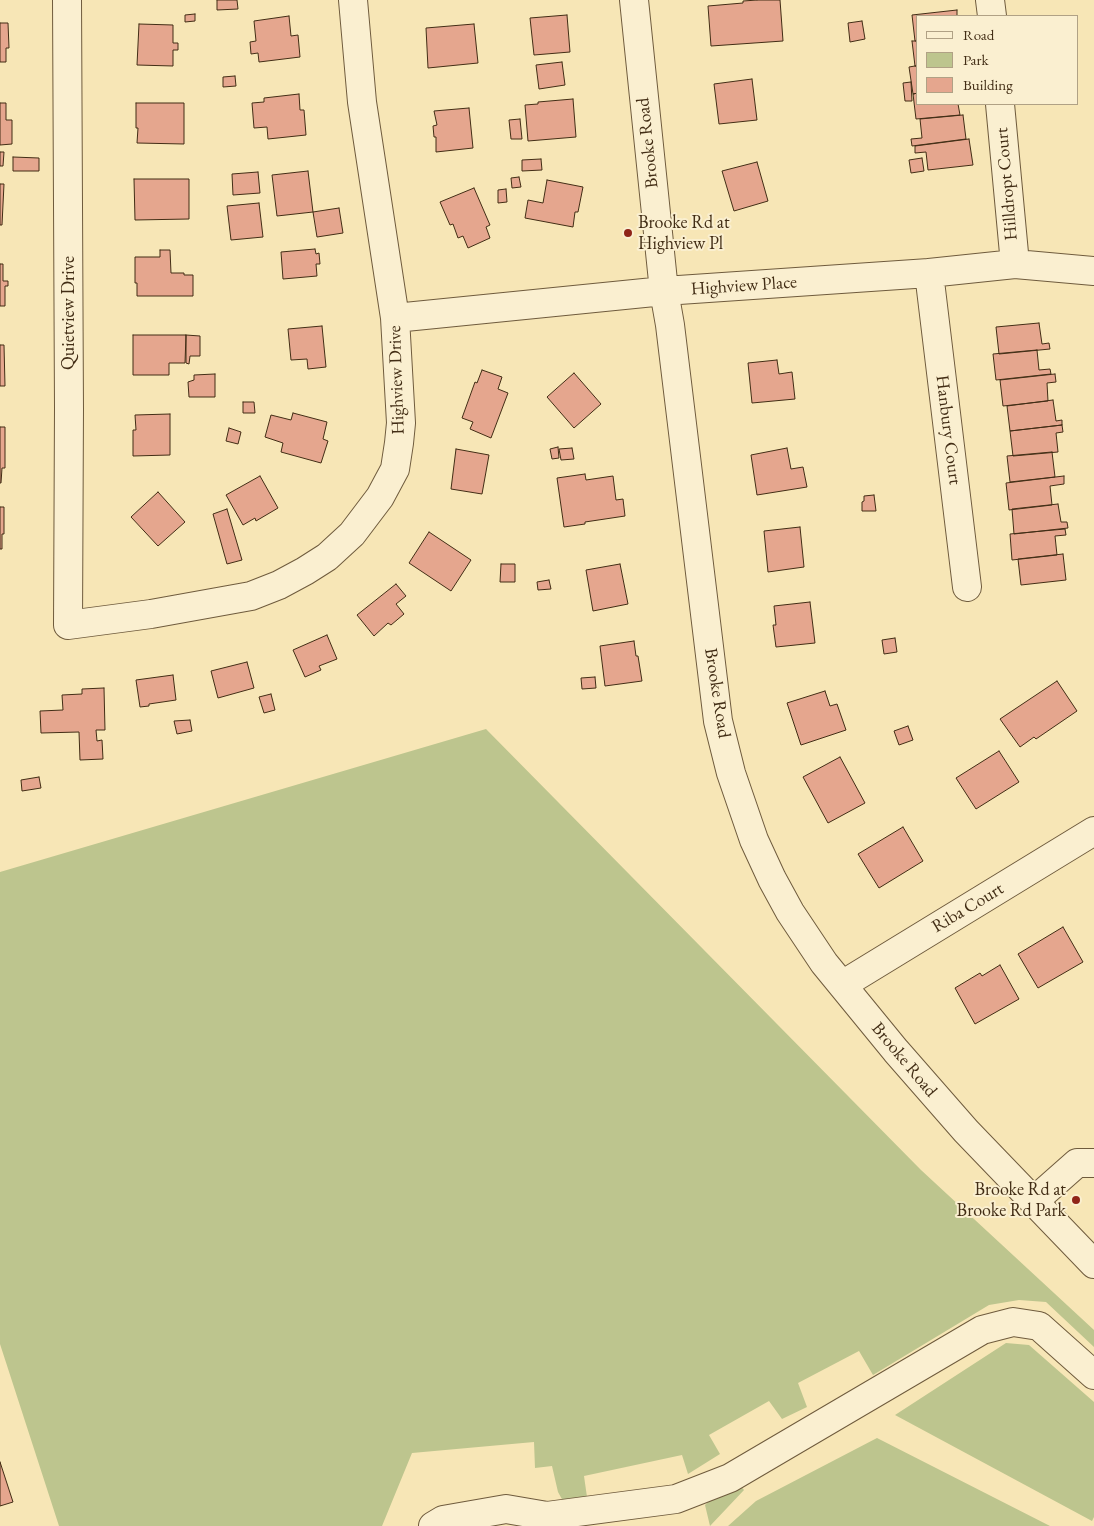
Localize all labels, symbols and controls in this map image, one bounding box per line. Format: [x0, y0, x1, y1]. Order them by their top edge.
legend [916, 15, 1079, 105]
text: Road [963, 25, 994, 44]
text: Park [963, 50, 989, 69]
text: Building [963, 75, 1013, 94]
street label: Brooke Road [633, 97, 663, 189]
street label: Hilldropt Court [991, 127, 1023, 241]
place label: Brooke Rd at Highview Pl [638, 212, 730, 254]
marker: Brooke Rd at Highview Pl [622, 227, 634, 239]
street label: Quietview Drive [58, 256, 80, 370]
street label: Highview Place [690, 272, 798, 300]
street label: Highview Drive [384, 325, 410, 435]
street label: Hanbury Court [931, 374, 965, 486]
street label: Brooke Road [699, 646, 735, 740]
street label: Riba Court [928, 878, 1008, 938]
street label: Brooke Road [867, 1018, 941, 1102]
place label: Brooke Rd at Brooke Rd Park [957, 1179, 1066, 1222]
marker: Brooke Rd at Brooke Rd Park [1070, 1194, 1082, 1206]

